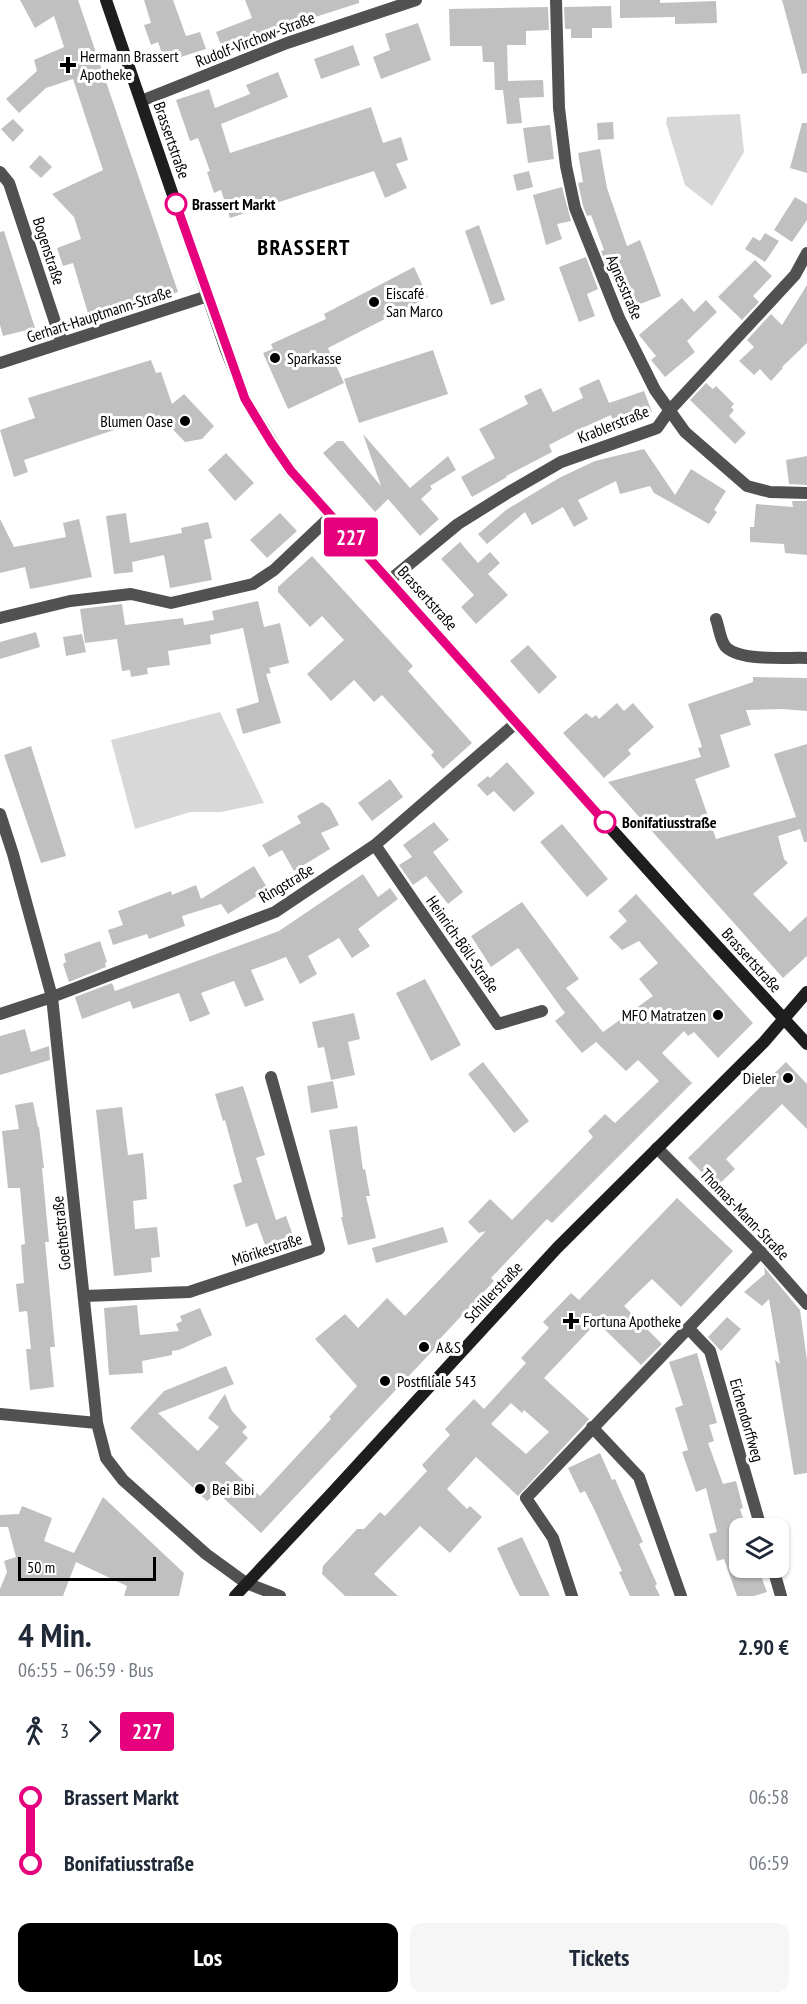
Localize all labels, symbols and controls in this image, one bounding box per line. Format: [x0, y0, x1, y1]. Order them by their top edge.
street label: Rudolf-Virchow-Straße [193, 7, 317, 71]
place label: Hermann Brassert Apotheke [80, 46, 179, 84]
marker: Hermann Brassert Apotheke [61, 58, 75, 72]
street label: Brassertstraße [150, 99, 194, 181]
marker: Brassert Markt [165, 193, 187, 215]
place label: Brassert Markt [192, 194, 276, 214]
street label: Bogenstraße [29, 215, 69, 287]
district label: BRASSERT [257, 233, 351, 261]
street label: Agnesstraße [602, 252, 648, 322]
street label: Gerhart-Hauptmann-Straße [24, 281, 174, 347]
place label: Eiscafé San Marco [386, 283, 443, 321]
marker: Eiscafé San Marco [367, 295, 381, 309]
place label: Sparkasse [287, 348, 342, 368]
marker: Sparkasse [268, 351, 282, 365]
street label: Krablerstraße [574, 401, 652, 447]
place label: Blumen Oase [100, 411, 173, 431]
marker: Blumen Oase [178, 414, 192, 428]
line badge: 227 [316, 518, 386, 556]
text: 227 [336, 524, 366, 551]
street label: Brassertstraße [394, 562, 462, 634]
marker: Bonifatiusstraße [594, 811, 616, 833]
place label: Bonifatiusstraße [622, 812, 717, 832]
street label: Ringstraße [255, 859, 317, 907]
street label: Heinrich-Böll-Straße [422, 892, 504, 996]
street label: Brassertstraße [718, 924, 786, 996]
place label: MFO Matratzen [622, 1005, 706, 1025]
marker: MFO Matratzen [711, 1008, 725, 1022]
place label: Dieler [743, 1068, 777, 1088]
marker: Dieler [781, 1071, 795, 1085]
street label: Thomas-Mann-Straße [696, 1164, 794, 1264]
street label: Goethestraße [47, 1195, 75, 1271]
street label: Mörikestraße [229, 1228, 305, 1270]
street label: Schillerstraße [460, 1257, 526, 1327]
place label: Fortuna Apotheke [583, 1311, 681, 1331]
marker: Fortuna Apotheke [564, 1314, 578, 1328]
place label: A&S [436, 1337, 461, 1357]
marker: A&S [417, 1340, 431, 1354]
place label: Postfiliale 543 [397, 1371, 476, 1391]
marker: Postfiliale 543 [378, 1374, 392, 1388]
street label: Eichendorffweg [726, 1376, 768, 1464]
place label: Bei Bibi [212, 1479, 254, 1499]
marker: Bei Bibi [193, 1482, 207, 1496]
map controls [729, 1518, 789, 1578]
button: layers [729, 1518, 789, 1578]
scale bar [18, 1554, 156, 1582]
text: 50 m [27, 1557, 55, 1577]
text: 4 Min. [18, 1613, 92, 1656]
text: 2.90 € [738, 1633, 789, 1661]
text: 06:55 – 06:59 · Bus [18, 1657, 153, 1683]
icon: walk [18, 1715, 51, 1748]
icon: forward [78, 1715, 111, 1748]
text: 3 [60, 1718, 69, 1744]
text: 227 [132, 1718, 162, 1745]
text: Brassert Markt [64, 1783, 179, 1811]
text: 06:58 [749, 1784, 789, 1810]
text: Bonifatiusstraße [64, 1849, 194, 1877]
text: 06:59 [749, 1850, 789, 1876]
button: Los [18, 1923, 398, 1992]
button: Tickets [410, 1923, 789, 1992]

